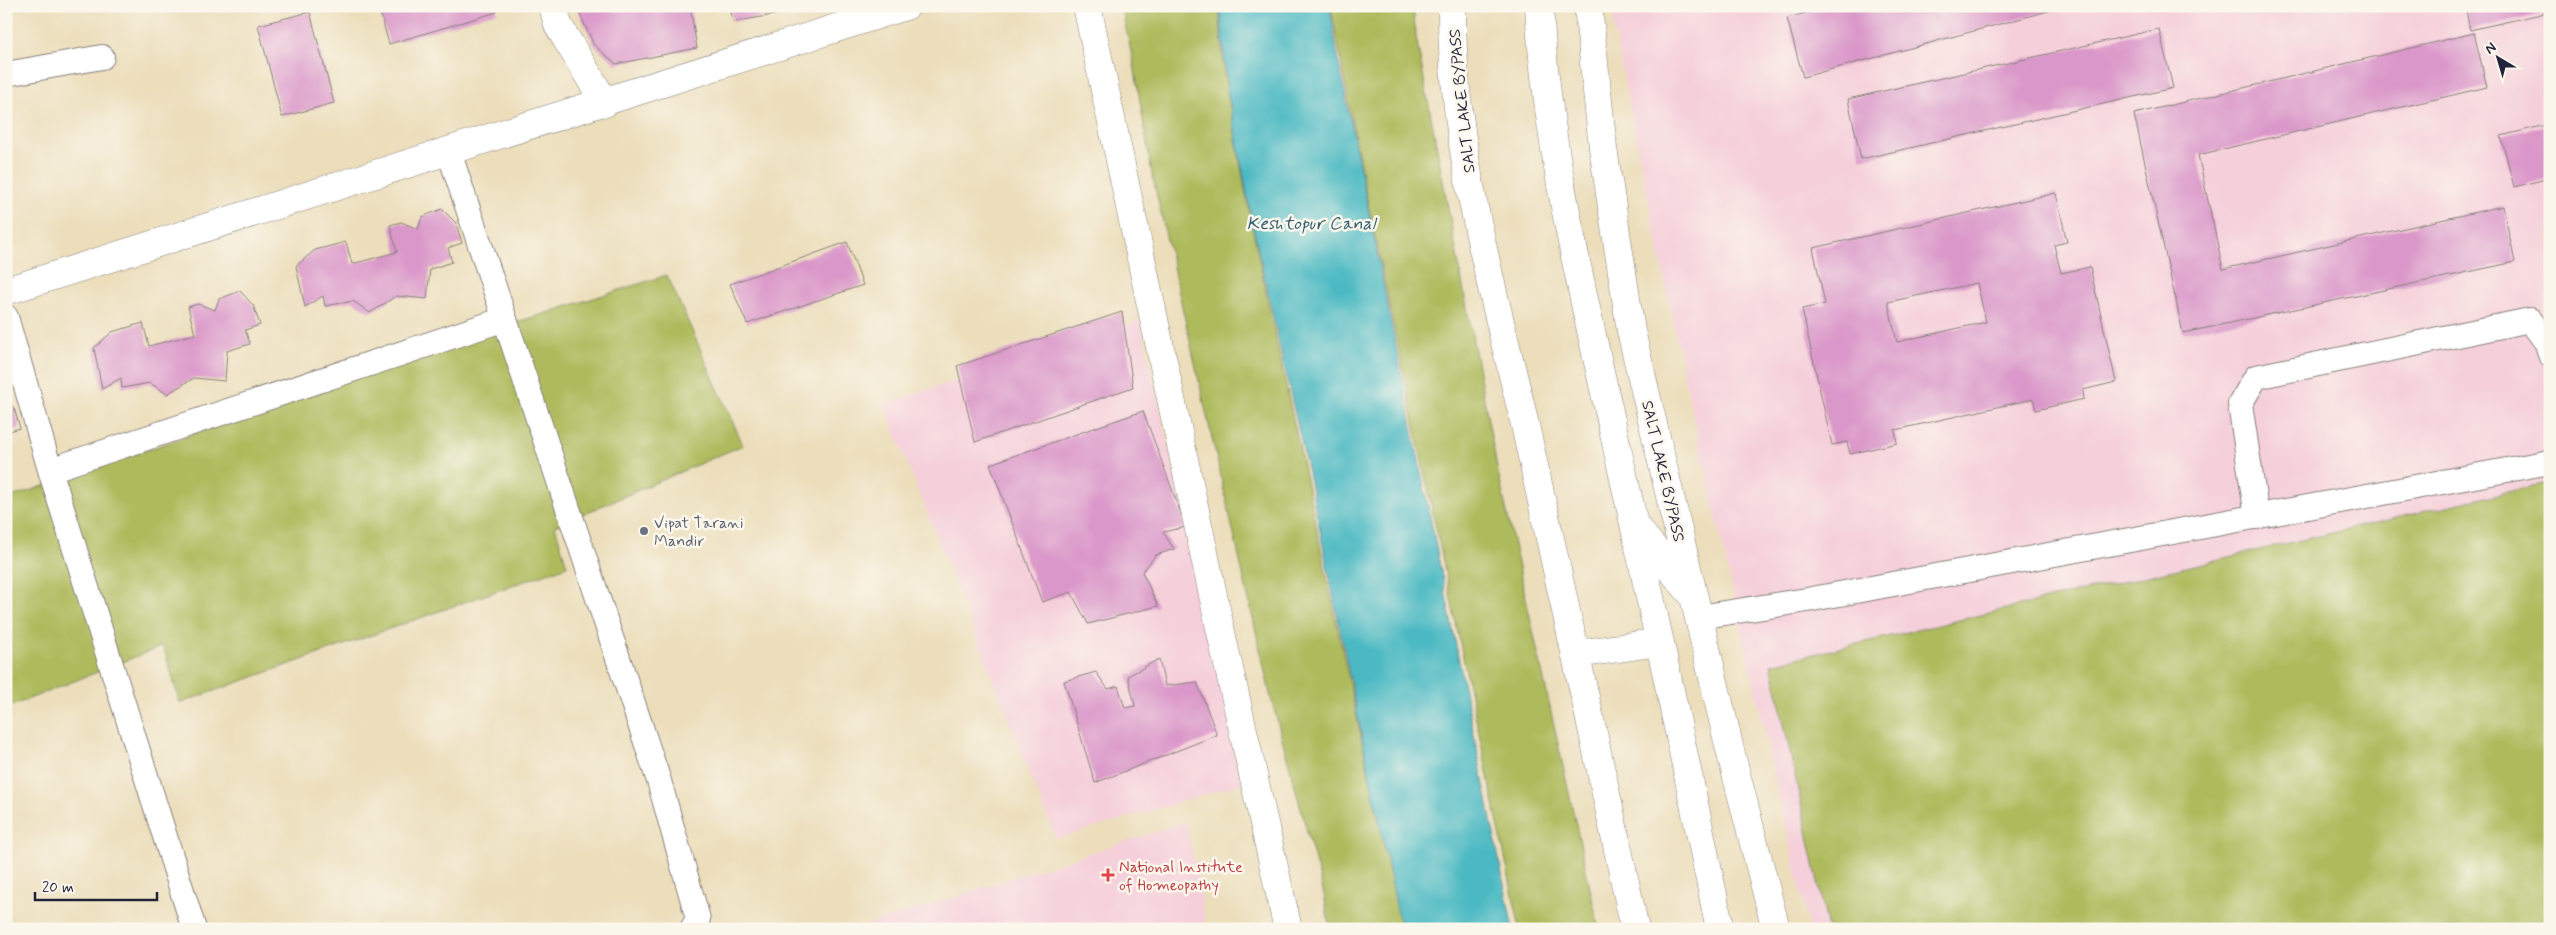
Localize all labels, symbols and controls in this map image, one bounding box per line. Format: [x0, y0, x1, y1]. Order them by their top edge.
street label: SALT LAKE BYPASS [1444, 28, 1480, 174]
north arrow [2474, 32, 2524, 82]
text: N [2481, 39, 2500, 59]
water label: Keshtopur Canal [1247, 212, 1378, 236]
street label: SALT LAKE BYPASS [1636, 399, 1689, 544]
place label: Vipat Tarani Mandir [654, 513, 743, 552]
marker: Vipat Tarani Mandir [638, 525, 650, 537]
place label: National Institute of Homeopathy [1119, 857, 1243, 896]
marker: National Institute of Homeopathy [1101, 868, 1115, 882]
scale bar [35, 870, 158, 902]
text: 20 m [42, 878, 74, 898]

